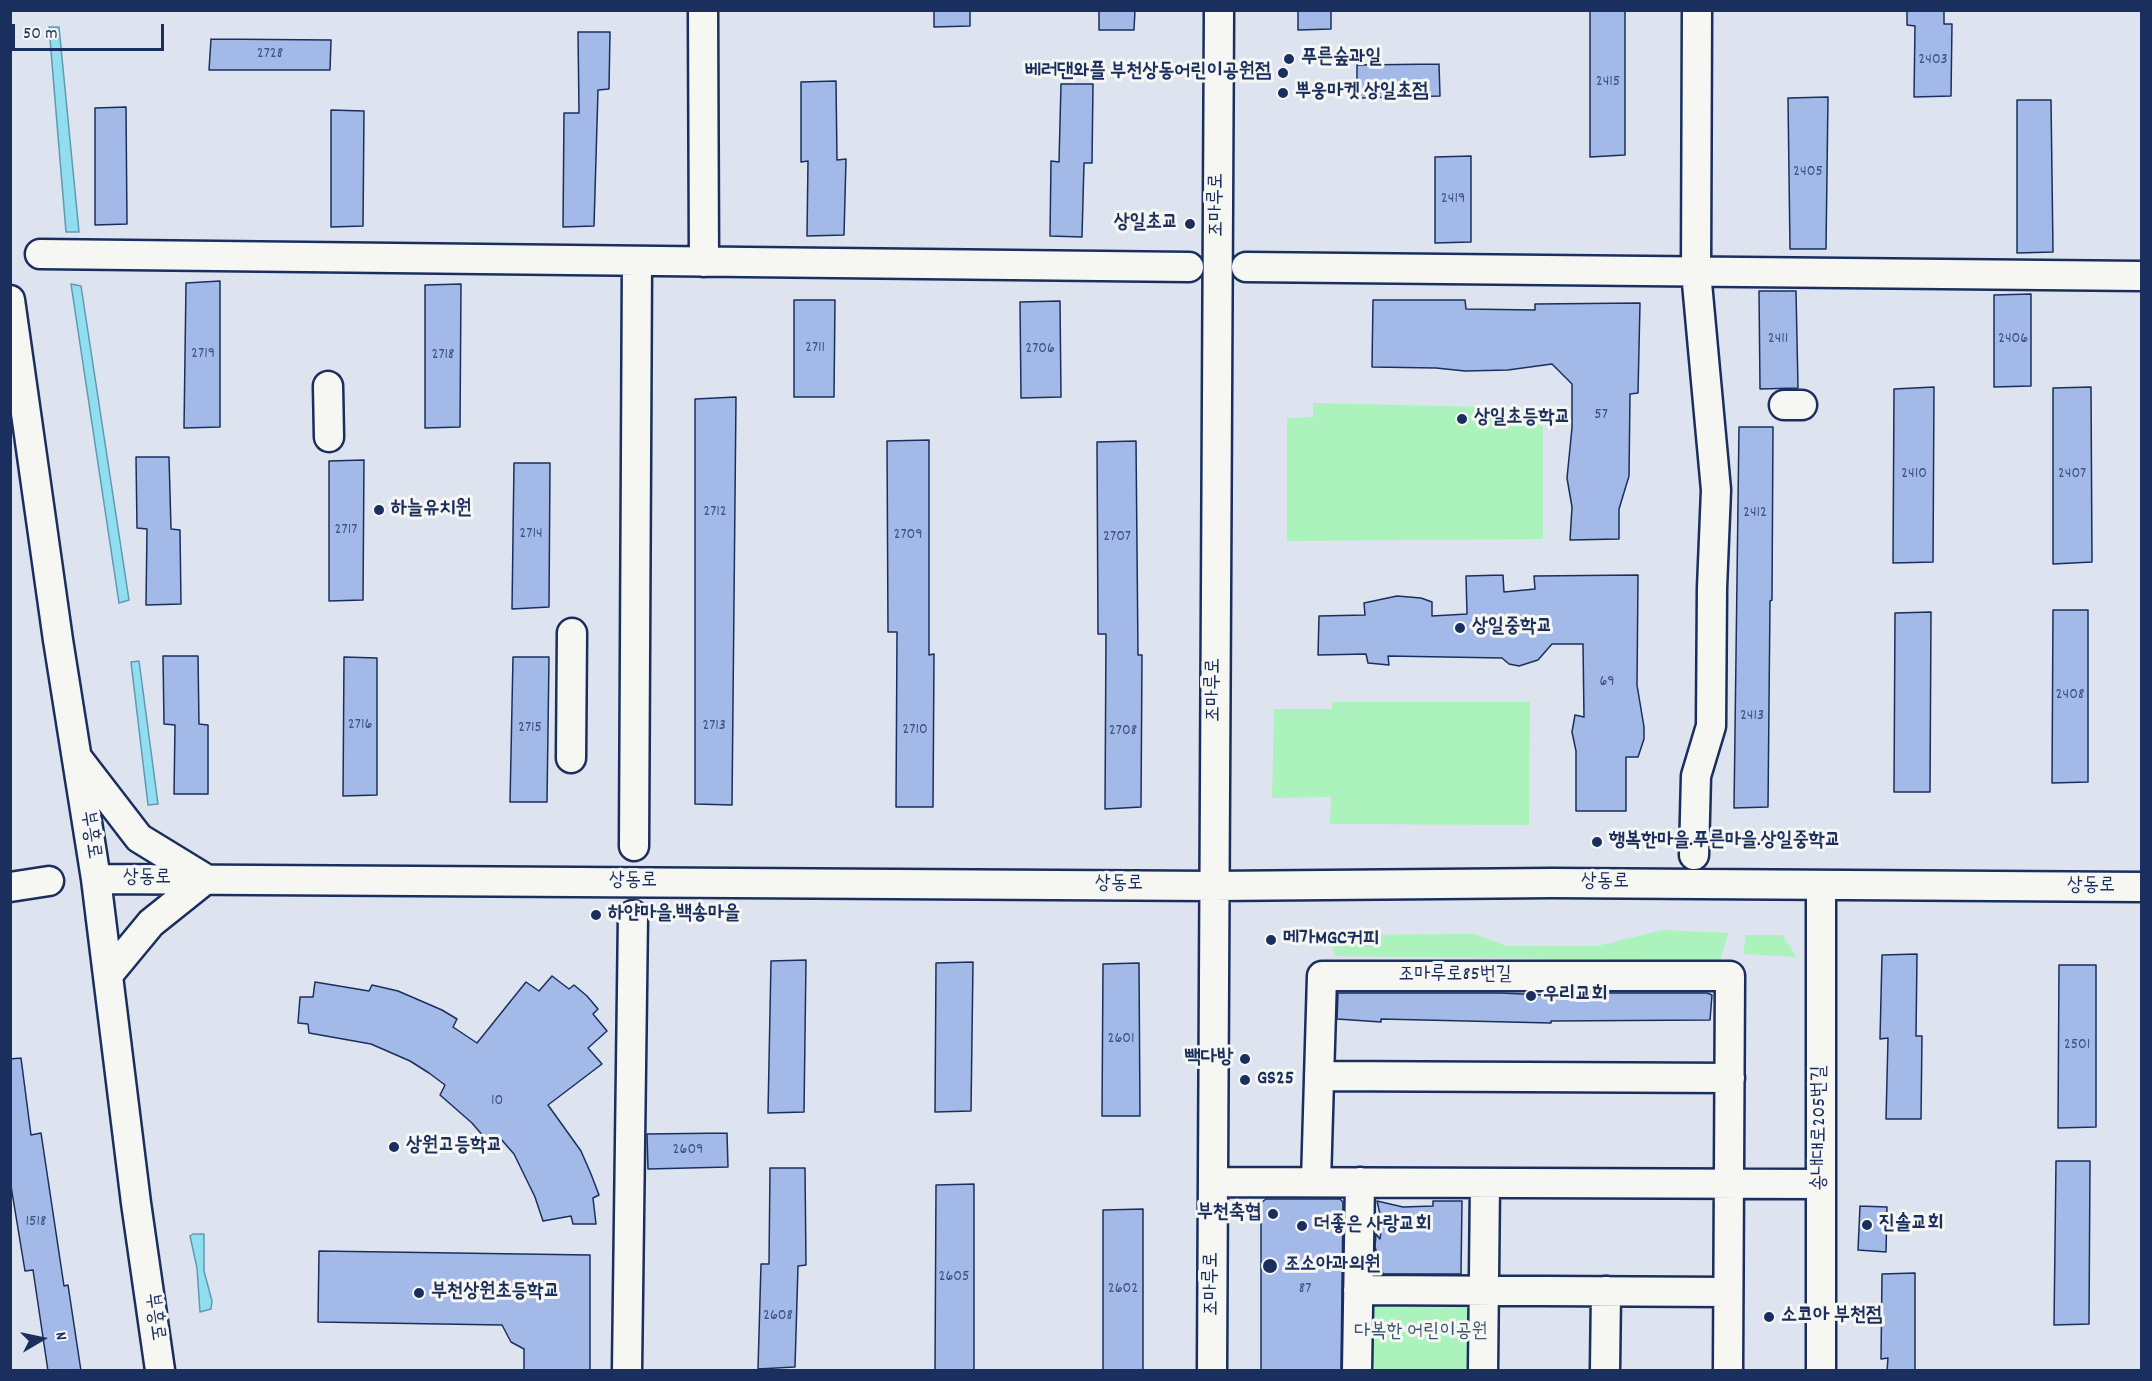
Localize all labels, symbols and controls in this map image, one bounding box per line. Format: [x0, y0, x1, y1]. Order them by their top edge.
scale bar [15, 12, 166, 50]
text: 50 m [23, 22, 58, 47]
house number: 2728 [257, 45, 283, 65]
place label: 푸른숲과일 [1301, 47, 1381, 71]
house number: 2403 [1918, 51, 1948, 71]
marker: 푸른숲과일 [1282, 52, 1296, 66]
place label: 베러댄와플 부천상동어린이공원점 [1025, 61, 1271, 85]
marker: 베러댄와플 부천상동어린이공원점 [1276, 66, 1290, 80]
house number: 2415 [1596, 73, 1620, 93]
place label: 뿌웅마켓 상일초점 [1295, 81, 1428, 105]
marker: 뿌웅마켓 상일초점 [1276, 86, 1290, 100]
house number: 2405 [1793, 163, 1823, 183]
street label: 조마루로 [1206, 173, 1230, 237]
house number: 2419 [1441, 190, 1465, 210]
place label: 상일초교 [1114, 212, 1178, 236]
marker: 상일초교 [1183, 217, 1197, 231]
house number: 2411 [1768, 330, 1788, 350]
house number: 2406 [1998, 330, 2028, 350]
house number: 2711 [805, 339, 825, 359]
house number: 2706 [1025, 340, 1055, 360]
house number: 2719 [191, 345, 215, 365]
house number: 2718 [431, 346, 455, 366]
house number: 57 [1594, 406, 1608, 426]
place label: 상일초등학교 [1474, 407, 1571, 431]
marker: 상일초등학교 [1455, 412, 1469, 426]
house number: 2410 [1901, 465, 1927, 485]
house number: 2407 [2058, 465, 2086, 485]
place label: 하늘유치원 [391, 498, 471, 522]
marker: 하늘유치원 [372, 503, 386, 517]
house number: 2712 [703, 503, 727, 523]
house number: 2412 [1743, 504, 1767, 524]
house number: 2717 [335, 521, 357, 541]
house number: 2714 [519, 525, 543, 545]
house number: 2709 [893, 526, 923, 546]
house number: 2707 [1103, 528, 1131, 548]
place label: 상일중학교 [1472, 616, 1552, 640]
marker: 상일중학교 [1453, 621, 1467, 635]
street label: 조마루로 [1203, 658, 1227, 722]
house number: 69 [1599, 673, 1615, 693]
house number: 2408 [2056, 686, 2084, 706]
house number: 2413 [1740, 707, 1764, 727]
house number: 2716 [348, 716, 372, 736]
house number: 2713 [702, 717, 726, 737]
house number: 2715 [518, 719, 542, 739]
house number: 2710 [902, 721, 928, 741]
house number: 2708 [1109, 722, 1137, 742]
street label: 부흥로 [73, 809, 105, 861]
place label: 행복한마을.푸른마을.상일중학교 [1609, 830, 1841, 854]
marker: 행복한마을.푸른마을.상일중학교 [1590, 835, 1604, 849]
street label: 상동로 [123, 867, 171, 891]
street label: 상동로 [609, 870, 657, 894]
street label: 상동로 [1581, 871, 1629, 895]
street label: 상동로 [1095, 873, 1143, 897]
street label: 상동로 [2067, 875, 2115, 899]
place label: 하얀마을.백송마을 [608, 903, 740, 927]
marker: 하얀마을.백송마을 [589, 908, 603, 922]
place label: 메가MGC커피 [1283, 928, 1379, 952]
marker: 메가MGC커피 [1264, 933, 1278, 947]
street label: 조마루로85번길 [1398, 964, 1512, 988]
place label: 우리교회 [1543, 984, 1607, 1008]
marker: 우리교회 [1524, 989, 1538, 1003]
house number: 2601 [1107, 1030, 1135, 1050]
house number: 2501 [2064, 1036, 2090, 1056]
place label: 빽다방 [1185, 1047, 1233, 1071]
marker: 빽다방 [1238, 1052, 1252, 1066]
street label: 송내대로205번길 [1809, 1065, 1833, 1191]
place label: GS25 [1257, 1068, 1294, 1092]
marker: GS25 [1238, 1073, 1252, 1087]
house number: 10 [491, 1092, 503, 1112]
place label: 상원고등학교 [406, 1135, 503, 1159]
marker: 상원고등학교 [387, 1140, 401, 1154]
house number: 2609 [673, 1141, 703, 1161]
place label: 부천축협 [1197, 1202, 1261, 1226]
marker: 부천축협 [1266, 1207, 1280, 1221]
house number: 1518 [26, 1213, 46, 1233]
place label: 진솔교회 [1879, 1213, 1943, 1237]
place label: 더좋은 사랑교회 [1314, 1214, 1431, 1238]
marker: 진솔교회 [1860, 1218, 1874, 1232]
marker: 더좋은 사랑교회 [1295, 1219, 1309, 1233]
street label: 조마루로 [1201, 1252, 1225, 1316]
place label: 조소아과의원 [1284, 1254, 1381, 1278]
marker: 조소아과의원 [1261, 1257, 1279, 1275]
house number: 2605 [939, 1268, 969, 1288]
house number: 2602 [1108, 1280, 1138, 1300]
house number: 87 [1299, 1280, 1311, 1300]
place label: 부천상원초등학교 [431, 1281, 560, 1305]
marker: 부천상원초등학교 [412, 1286, 426, 1300]
street label: 부흥로 [138, 1291, 168, 1343]
place label: 소코아 부천점 [1781, 1305, 1882, 1329]
house number: 2608 [763, 1307, 793, 1327]
north arrow [12, 1309, 72, 1369]
marker: 소코아 부천점 [1762, 1310, 1776, 1324]
park label: 다복한 어린이공원 [1354, 1321, 1488, 1345]
text: N [48, 1330, 72, 1342]

